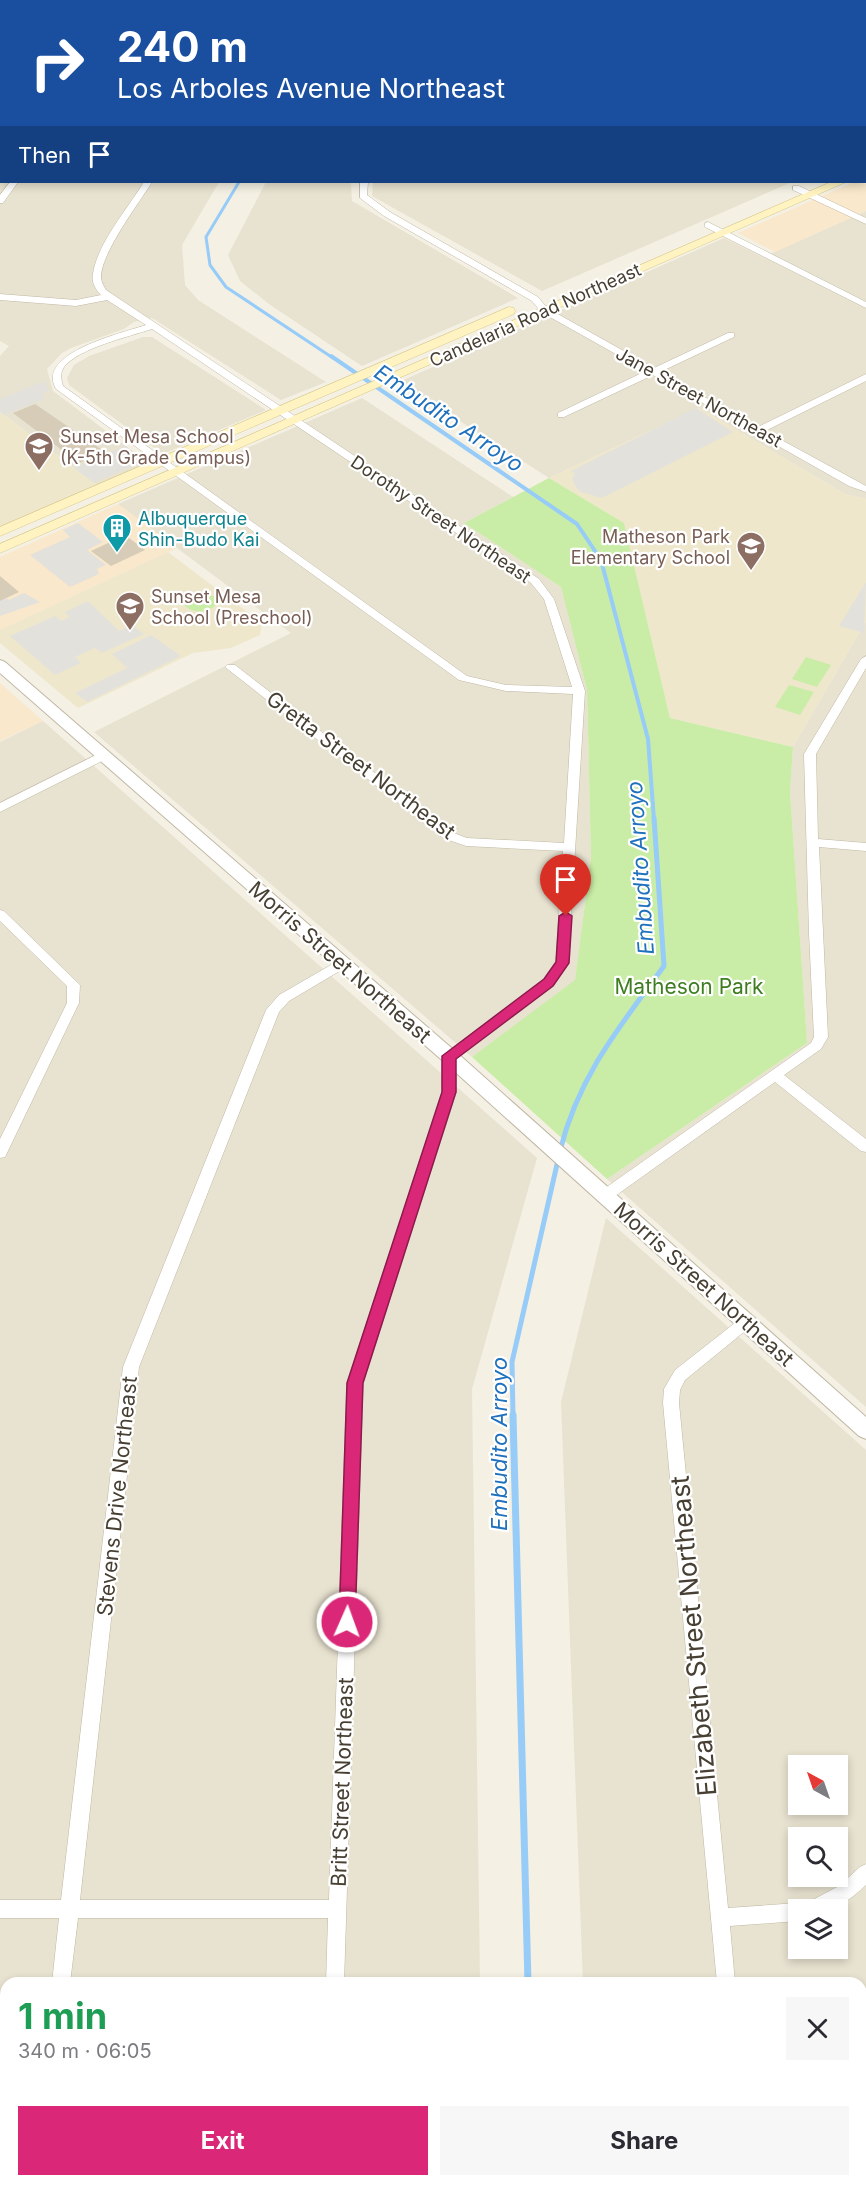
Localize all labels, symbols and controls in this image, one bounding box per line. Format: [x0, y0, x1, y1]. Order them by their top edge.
text: 240 m [117, 21, 248, 72]
icon: right [18, 24, 96, 102]
text: Los Arboles Avenue Northeast [117, 72, 505, 105]
icon: arrive [83, 138, 116, 171]
text: Then [18, 142, 71, 168]
street label: Candelaria Road Northeast [426, 259, 644, 371]
street label: Jane Street Northeast [612, 343, 786, 451]
water label: Embudito Arroyo [370, 359, 528, 477]
place label: Sunset Mesa School (K-5th Grade Campus) [60, 426, 251, 468]
school or university icon: Sunset Mesa School (K-5th Grade Campus) [23, 430, 55, 472]
street label: Dorothy Street Northeast [347, 451, 535, 587]
place label: Albuquerque Shin-Budo Kai [138, 508, 259, 550]
building icon: Albuquerque Shin-Budo Kai [101, 512, 133, 554]
place label: Matheson Park Elementary School [571, 526, 730, 568]
school or university icon: Matheson Park Elementary School [735, 530, 767, 572]
place label: Sunset Mesa School (Preschool) [151, 586, 312, 628]
school or university icon: Sunset Mesa School (Preschool) [114, 590, 146, 632]
street label: Gretta Street Northeast [262, 686, 460, 844]
water label: Embudito Arroyo [621, 780, 659, 956]
pin [540, 854, 591, 916]
icon: arrive [549, 863, 582, 896]
street label: Morris Street Northeast [244, 876, 436, 1048]
park label: Matheson Park [614, 974, 764, 999]
street label: Morris Street Northeast [609, 1197, 799, 1371]
water label: Embudito Arroyo [486, 1357, 512, 1531]
street label: Stevens Drive Northeast [92, 1375, 142, 1617]
street label: Elizabeth Street Northeast [664, 1474, 722, 1798]
position arrow [315, 1590, 379, 1654]
street label: Britt Street Northeast [326, 1677, 358, 1887]
north arrow [788, 1755, 848, 1815]
map controls [788, 1755, 848, 1959]
button: search [788, 1827, 848, 1887]
button: layers [788, 1899, 848, 1959]
text: 1 min [18, 1994, 107, 2038]
button: close [786, 1997, 849, 2060]
text: 340 m · 06:05 [18, 2039, 152, 2063]
button: Exit [18, 2106, 428, 2175]
button: Share [440, 2106, 849, 2175]

